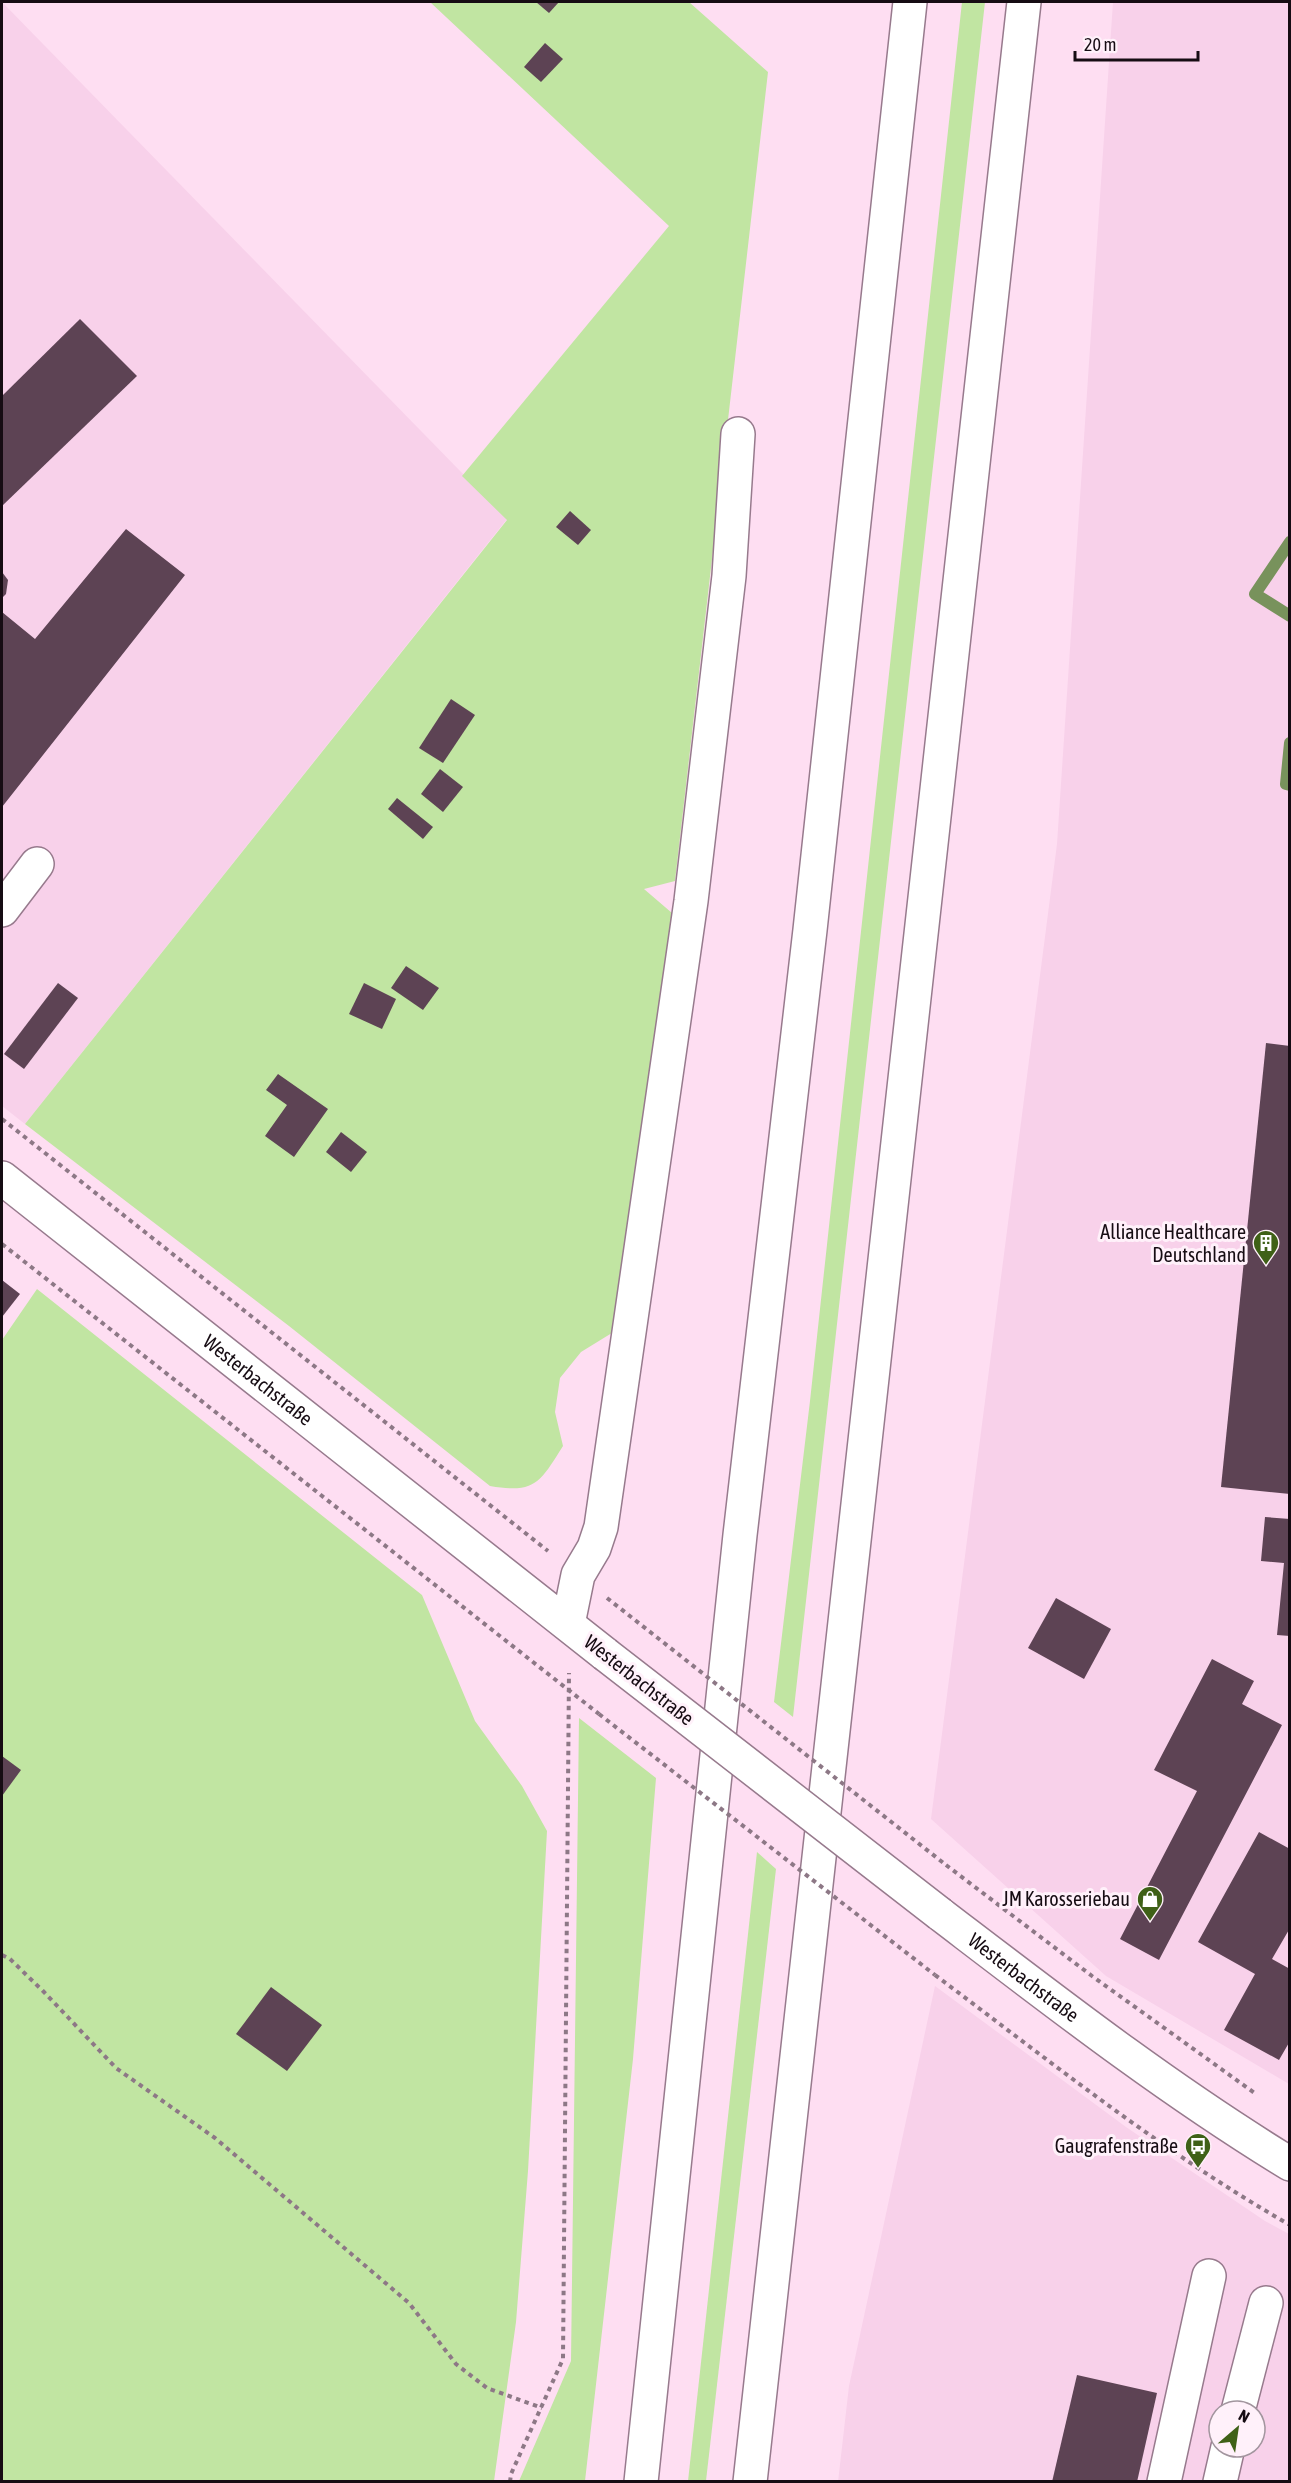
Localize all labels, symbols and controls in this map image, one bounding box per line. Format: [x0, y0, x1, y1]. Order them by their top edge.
scale bar [1075, 24, 1198, 62]
text: 20 m [1084, 34, 1116, 55]
place label: Alliance Healthcare Deutschland [1100, 1220, 1246, 1266]
building icon: Alliance Healthcare Deutschland [1251, 1228, 1281, 1266]
street label: Westerbachstraße [199, 1329, 317, 1430]
street label: Westerbachstraße [580, 1630, 699, 1729]
shop icon: JM Karosseriebau [1135, 1884, 1165, 1922]
place label: JM Karosseriebau [1002, 1887, 1130, 1910]
street label: Westerbachstraße [964, 1928, 1084, 2026]
bus stop icon: Gaugrafenstraße [1183, 2131, 1213, 2169]
place label: Gaugrafenstraße [1055, 2134, 1178, 2157]
north arrow [1207, 2399, 1267, 2459]
text: N [1236, 2406, 1253, 2426]

